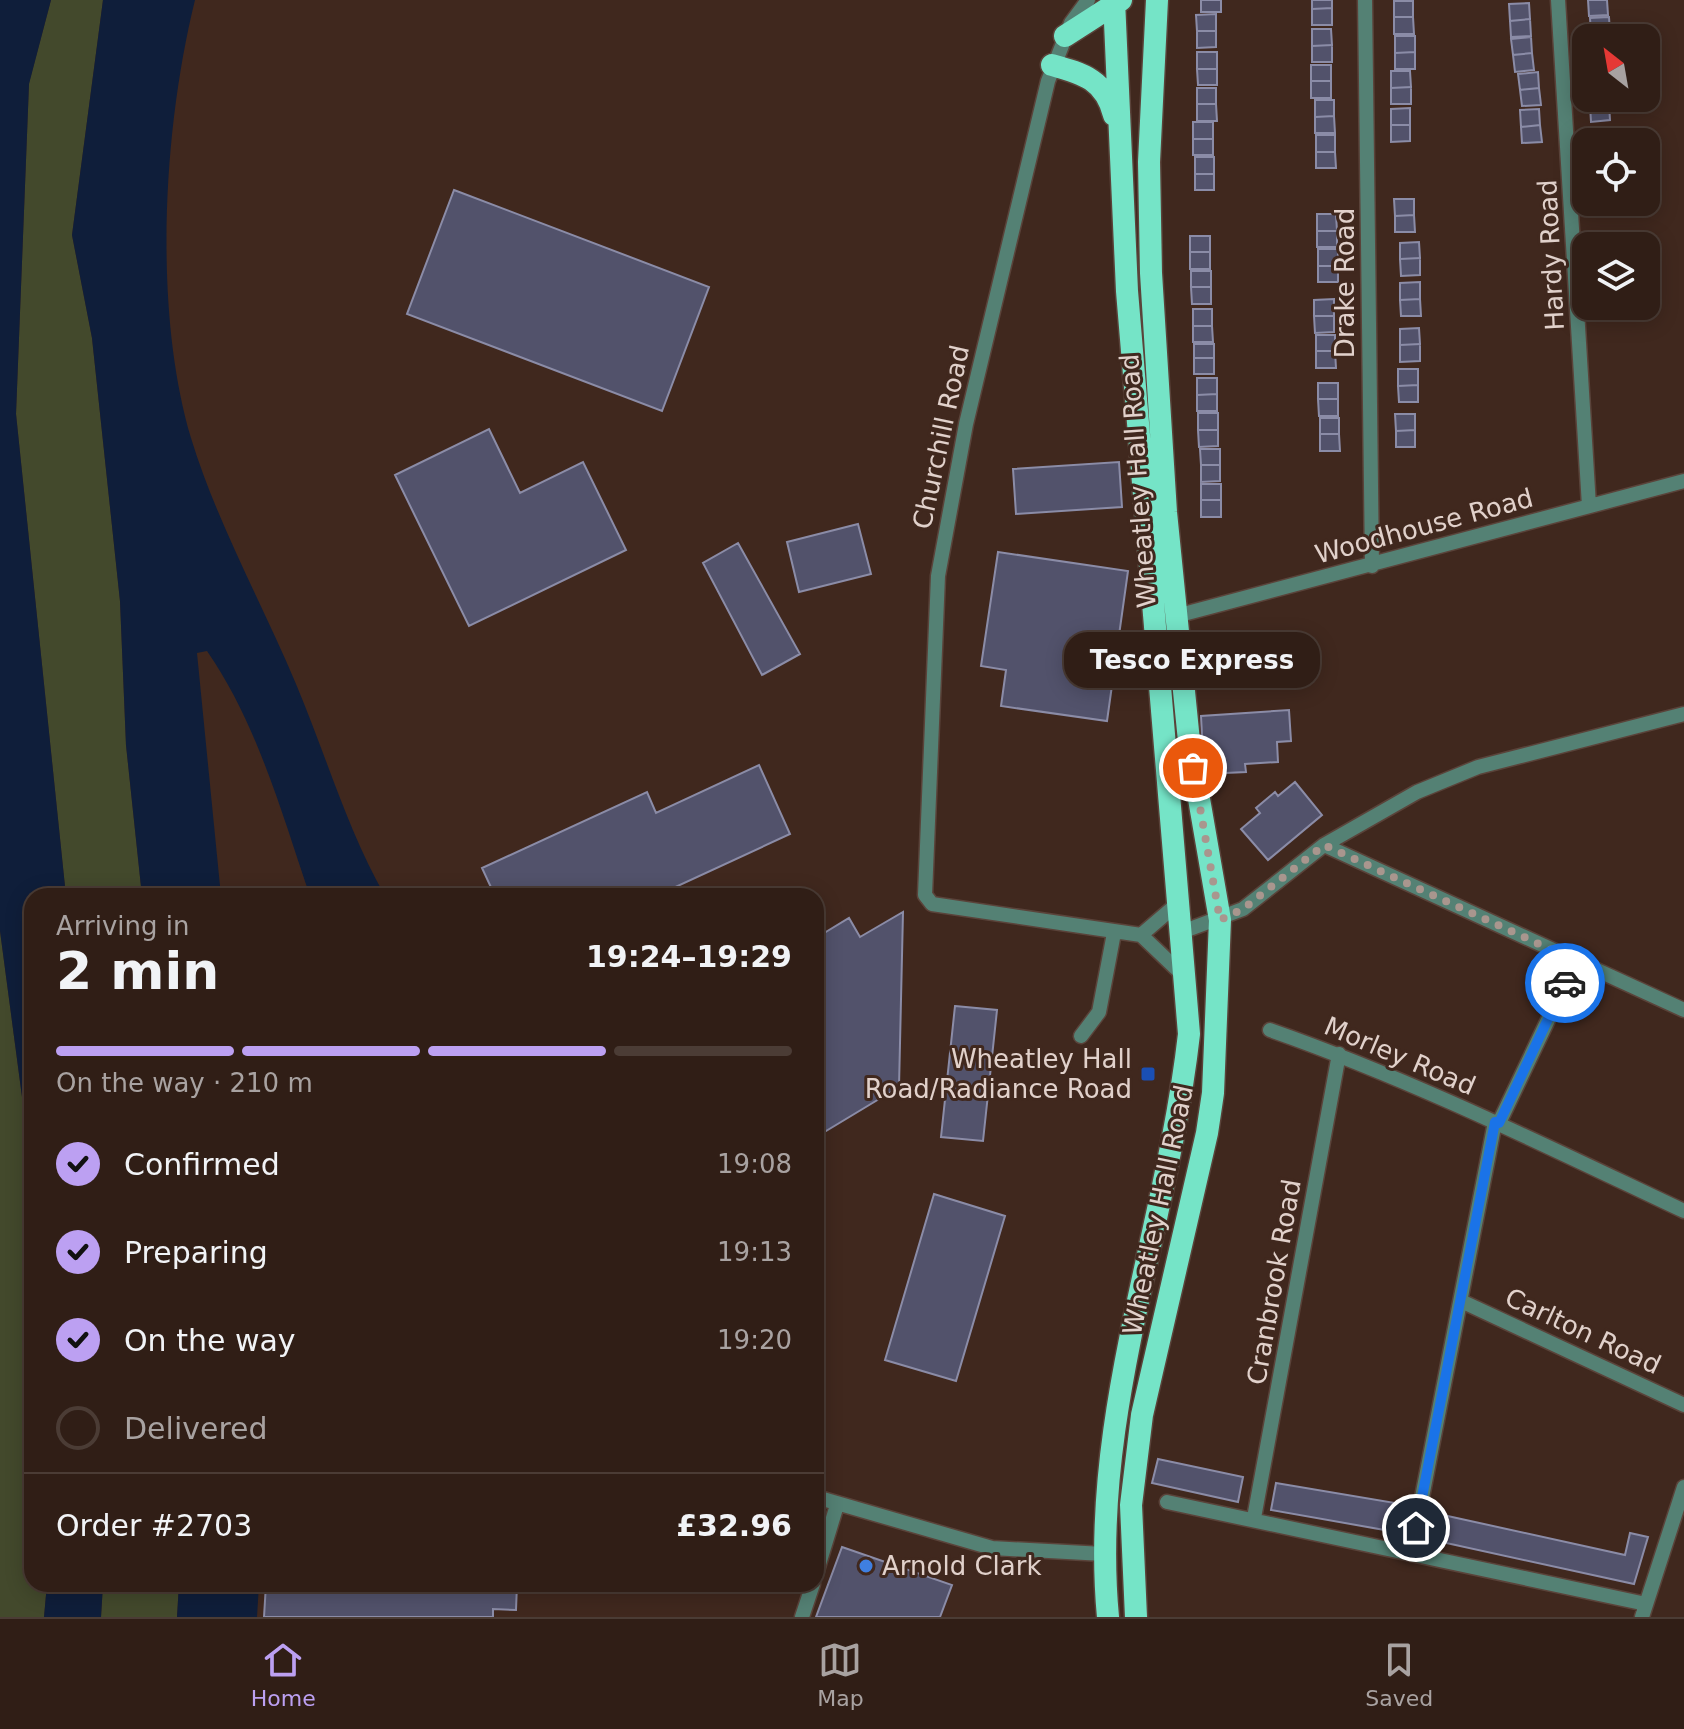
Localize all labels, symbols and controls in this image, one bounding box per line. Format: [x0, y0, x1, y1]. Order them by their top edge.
north arrow [1572, 24, 1660, 112]
map controls [1572, 24, 1660, 320]
button: locate [1572, 128, 1660, 216]
street label: Hardy Road [1532, 179, 1570, 331]
street label: Drake Road [1330, 208, 1360, 358]
button: layers [1572, 232, 1660, 320]
street label: Churchill Road [907, 342, 975, 532]
street label: Wheatley Hall Road [1114, 353, 1162, 609]
street label: Woodhouse Road [1312, 482, 1536, 570]
callout: Tesco Express [1065, 632, 1321, 688]
text: Tesco Express [1090, 645, 1294, 675]
pin [1159, 734, 1227, 802]
icon: bag [1171, 746, 1215, 790]
text: Arriving in [56, 911, 190, 941]
text: 19:24–19:29 [586, 939, 792, 974]
text: 2 min [56, 941, 219, 1001]
courier [1525, 943, 1605, 1023]
icon: car [1543, 961, 1587, 1005]
street label: Morley Road [1320, 1011, 1480, 1101]
place label: Wheatley Hall Road/Radiance Road [865, 1044, 1132, 1104]
marker: Wheatley Hall Road/Radiance Road [1139, 1065, 1157, 1083]
text: On the way · 210 m [56, 1068, 313, 1098]
street label: Wheatley Hall Road [1117, 1082, 1199, 1338]
icon: check [56, 1142, 100, 1186]
text: Confirmed [124, 1147, 280, 1182]
text: 19:08 [717, 1149, 792, 1179]
street label: Cranbrook Road [1241, 1177, 1307, 1387]
icon: check [56, 1230, 100, 1274]
text: Preparing [124, 1235, 268, 1270]
text: 19:13 [717, 1237, 792, 1267]
street label: Carlton Road [1500, 1282, 1666, 1380]
icon: check [56, 1318, 100, 1362]
text: On the way [124, 1323, 296, 1358]
text: 19:20 [717, 1325, 792, 1355]
text: Delivered [124, 1411, 268, 1446]
pin [1382, 1494, 1450, 1562]
icon: home [1394, 1506, 1438, 1550]
text: Order #2703 [56, 1508, 252, 1543]
text: £32.96 [676, 1508, 792, 1543]
place label: Arnold Clark [882, 1551, 1041, 1581]
marker: Arnold Clark [857, 1557, 875, 1575]
tab: Home [251, 1638, 316, 1711]
tab: Map [817, 1638, 864, 1711]
tab: Saved [1365, 1638, 1433, 1711]

